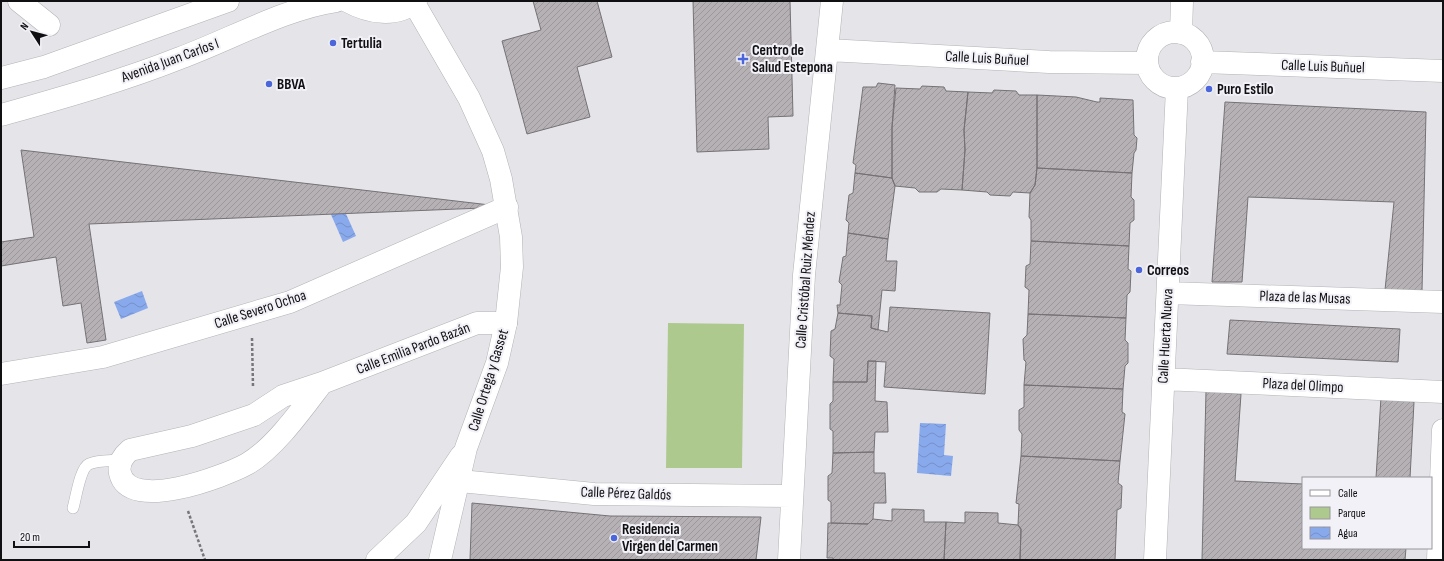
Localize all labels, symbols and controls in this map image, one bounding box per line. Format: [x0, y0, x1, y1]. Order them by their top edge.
north arrow [12, 12, 52, 52]
text: N [17, 20, 31, 33]
street label: Avenida Juan Carlos I [118, 34, 222, 87]
place label: Tertulia [341, 34, 382, 53]
marker: Tertulia [328, 38, 338, 48]
place label: Centro de Salud Estepona [752, 41, 833, 77]
street label: Calle Luis Buñuel [945, 47, 1029, 70]
marker: Centro de Salud Estepona [737, 53, 749, 65]
street label: Calle Luis Buñuel [1281, 56, 1365, 77]
place label: BBVA [277, 75, 306, 94]
marker: BBVA [264, 79, 274, 89]
place label: Puro Estilo [1217, 80, 1274, 99]
marker: Puro Estilo [1204, 84, 1214, 94]
street label: Calle Cristóbal Ruiz Méndez [791, 210, 820, 349]
place label: Correos [1147, 261, 1189, 280]
marker: Correos [1134, 265, 1144, 275]
street label: Calle Severo Ochoa [212, 286, 309, 333]
street label: Plaza de las Musas [1259, 286, 1351, 309]
street label: Calle Huerta Nueva [1154, 288, 1177, 384]
street label: Calle Emilia Pardo Bazán [354, 318, 473, 379]
street label: Calle Ortega y Gasset [464, 326, 513, 433]
street label: Plaza del Olimpo [1262, 374, 1344, 397]
legend [1302, 477, 1432, 549]
street label: Calle Pérez Galdós [580, 482, 672, 505]
text: Calle [1338, 486, 1358, 501]
text: Parque [1338, 506, 1366, 521]
place label: Residencia Virgen del Carmen [622, 520, 718, 556]
scale bar [14, 523, 89, 549]
text: Agua [1337, 526, 1358, 541]
text: 20 m [20, 530, 40, 545]
marker: Residencia Virgen del Carmen [609, 533, 619, 543]

